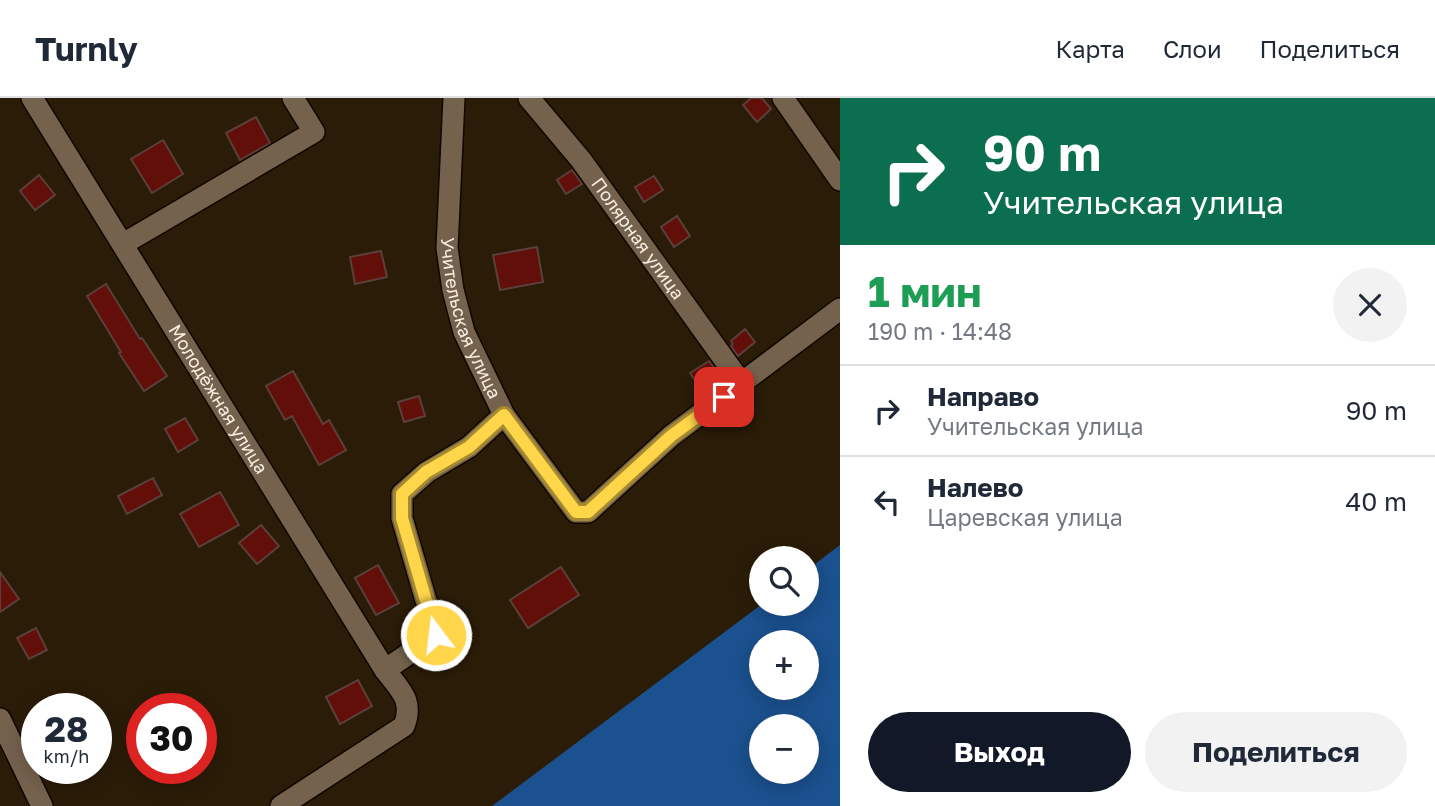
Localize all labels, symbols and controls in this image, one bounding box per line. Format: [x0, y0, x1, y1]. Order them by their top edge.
text: Turnly [35, 29, 138, 68]
text: Карта [1055, 34, 1125, 63]
text: Слои [1163, 34, 1222, 63]
text: Поделиться [1260, 34, 1400, 63]
text: 90 m [983, 123, 1101, 182]
icon: right [868, 126, 959, 217]
street label: Полярная улица [587, 173, 690, 303]
text: Учительская улица [983, 183, 1284, 221]
street label: Учительская улица [437, 237, 506, 402]
text: 1 мин [868, 266, 982, 316]
button: close [1333, 268, 1407, 342]
text: 190 m · 14:48 [868, 317, 1012, 345]
street label: Молодёжная улица [164, 320, 273, 477]
pin [694, 367, 754, 427]
icon: arrive [705, 378, 743, 416]
text: Направо [927, 381, 1039, 412]
icon: right [868, 392, 906, 430]
text: 90 m [1346, 395, 1407, 426]
text: Учительская улица [927, 412, 1143, 440]
text: Налево [927, 472, 1023, 503]
icon: left [868, 483, 906, 521]
text: 40 m [1346, 486, 1407, 517]
text: Царевская улица [927, 503, 1123, 531]
map controls [749, 546, 819, 784]
button: search [749, 546, 819, 616]
position arrow [399, 598, 473, 672]
button: + [749, 630, 819, 700]
speed limit sign: 30 [126, 693, 217, 784]
text: 28 [45, 708, 88, 750]
button: Выход [868, 712, 1131, 792]
button: Поделиться [1145, 712, 1407, 792]
button: − [749, 714, 819, 784]
text: km/h [44, 745, 89, 767]

